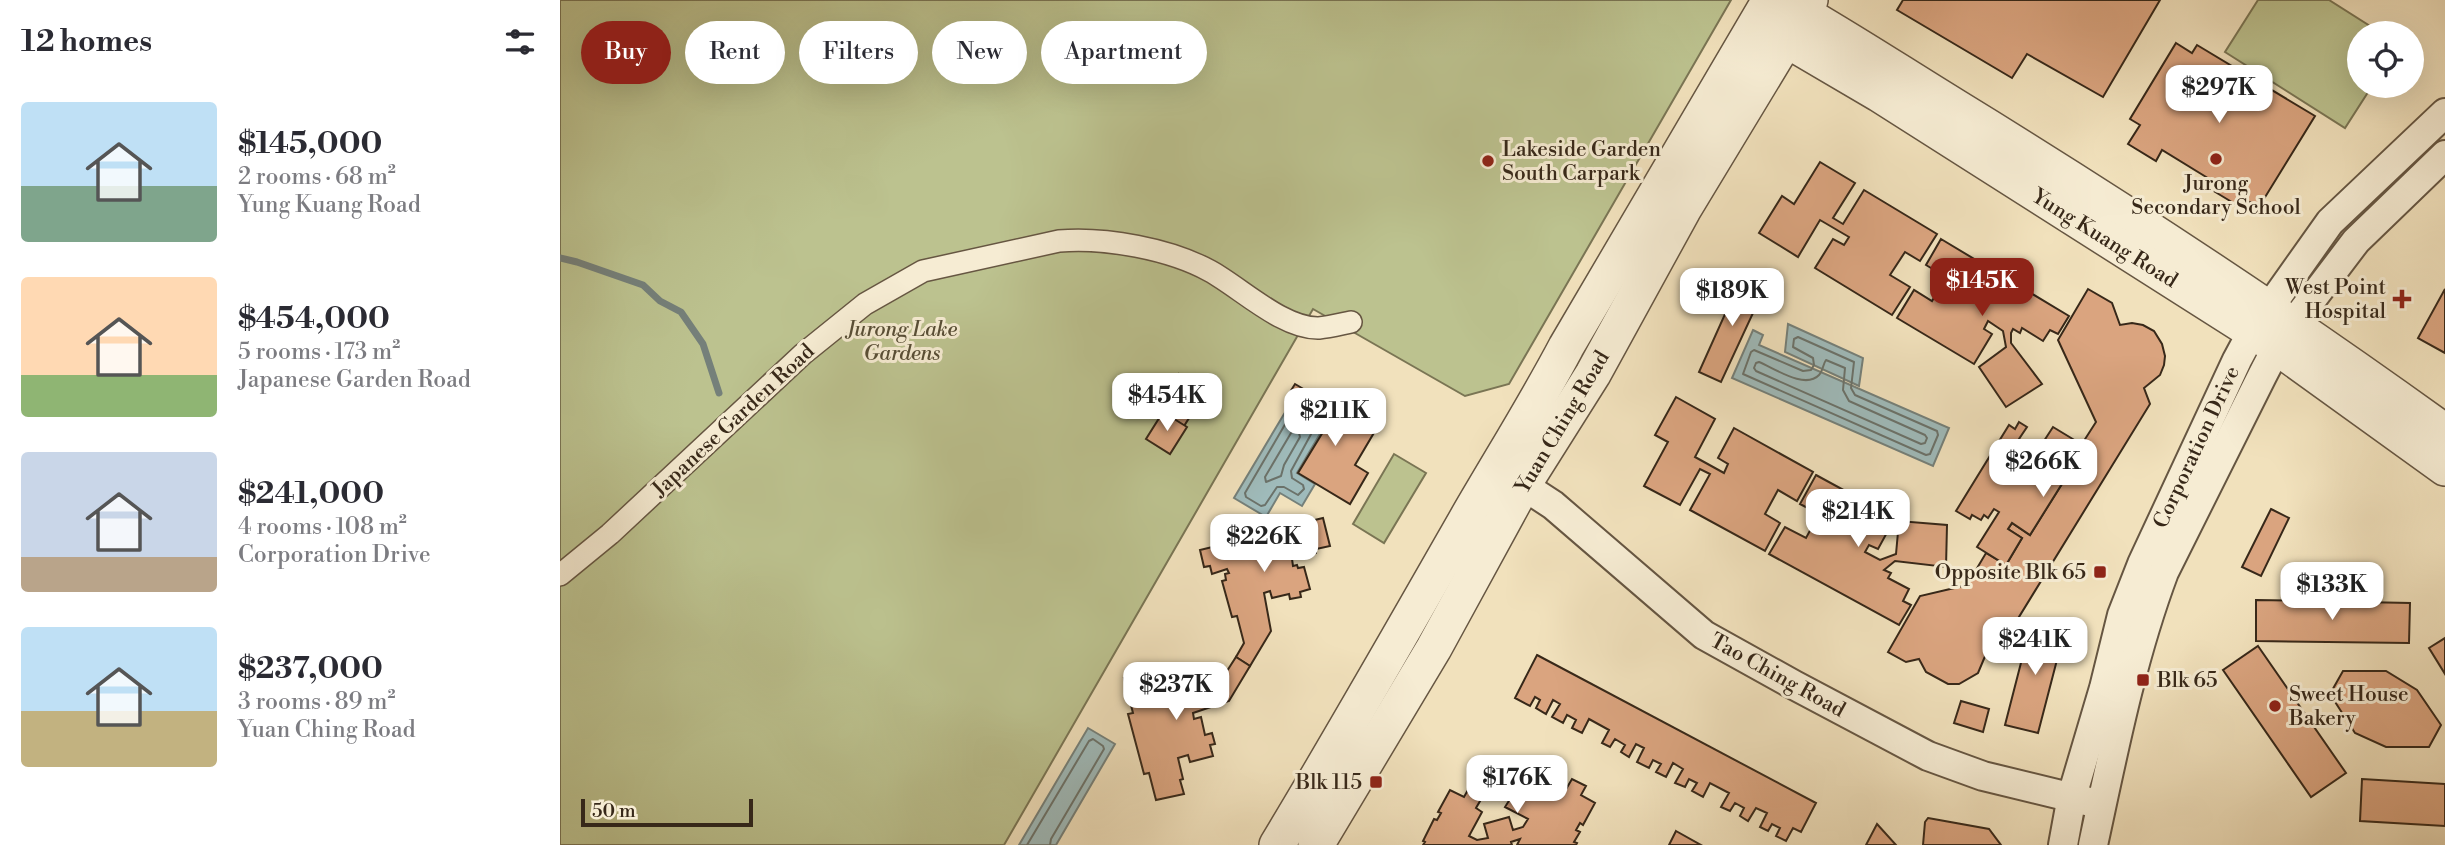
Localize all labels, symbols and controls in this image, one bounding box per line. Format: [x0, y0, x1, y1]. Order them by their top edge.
chip: Buy [581, 21, 671, 84]
chip: Rent [685, 21, 785, 84]
chip: Filters [799, 21, 918, 84]
chip: New [932, 21, 1027, 84]
chip: Apartment [1041, 21, 1207, 84]
map controls [2347, 21, 2424, 98]
button: locate [2347, 21, 2424, 98]
text: 12 homes [21, 23, 152, 61]
icon: filters [501, 23, 539, 61]
pin: $297K [2170, 66, 2268, 125]
text: $297K [2182, 74, 2256, 102]
text: $145,000 [238, 125, 382, 163]
icon: home [77, 130, 161, 214]
place label: Lakeside Garden South Carpark [1502, 137, 1661, 187]
marker: Jurong Secondary School [2208, 151, 2224, 167]
marker: Lakeside Garden South Carpark [1480, 153, 1496, 169]
text: 2 rooms · 68 m² [238, 163, 396, 191]
place label: Jurong Secondary School [2131, 171, 2301, 221]
street label: Yung Kuang Road [2026, 183, 2182, 294]
text: Yung Kuang Road [238, 191, 421, 219]
pin: $145K [1933, 258, 2031, 318]
text: $145K [1946, 267, 2018, 295]
pin: $189K [1683, 268, 1781, 328]
place label: West Point Hospital [2284, 275, 2387, 325]
text: $189K [1696, 277, 1768, 305]
marker: West Point Hospital [2392, 289, 2412, 309]
text: $454,000 [238, 300, 390, 338]
icon: home [77, 305, 161, 389]
park label: Jurong Lake Gardens [845, 317, 958, 367]
text: 5 rooms · 173 m² [238, 338, 400, 366]
street label: Japanese Garden Road [646, 339, 820, 503]
street label: Yuan Ching Road [1509, 346, 1616, 500]
street label: Corporation Drive [2148, 362, 2246, 533]
text: Japanese Garden Road [238, 366, 471, 394]
pin: $454K [1118, 374, 1216, 433]
text: $454K [1128, 382, 1206, 410]
pin: $211K [1286, 388, 1384, 448]
text: $211K [1300, 397, 1370, 425]
pin: $266K [1994, 440, 2092, 499]
text: $266K [2005, 448, 2081, 476]
text: $241,000 [238, 475, 384, 513]
icon: home [77, 480, 161, 564]
pin: $214K [1809, 490, 1907, 549]
text: $214K [1822, 498, 1894, 526]
text: 4 rooms · 108 m² [238, 513, 407, 541]
pin: $226K [1215, 514, 1313, 574]
text: $226K [1226, 523, 1302, 551]
text: Corporation Drive [238, 541, 431, 569]
place label: Opposite Blk 65 [1935, 560, 2086, 586]
pin: $133K [2283, 562, 2381, 622]
marker: Opposite Blk 65 [2092, 564, 2108, 580]
text: $133K [2296, 571, 2368, 599]
pin: $241K [1986, 618, 2084, 677]
text: $241K [1998, 626, 2072, 654]
street label: Tao Ching Road [1705, 628, 1850, 724]
text: $237,000 [238, 650, 383, 688]
icon: home [77, 655, 161, 739]
pin: $237K [1127, 662, 1225, 722]
place label: Blk 65 [2156, 668, 2218, 694]
text: $237K [1139, 671, 1213, 699]
marker: Blk 65 [2135, 672, 2151, 688]
place label: Sweet House Bakery [2288, 682, 2409, 732]
text: 3 rooms · 89 m² [238, 688, 395, 716]
marker: Sweet House Bakery [2267, 698, 2283, 714]
text: Yuan Ching Road [238, 716, 416, 744]
pin: $176K [1468, 756, 1566, 815]
text: $176K [1482, 764, 1552, 792]
place label: Blk 115 [1294, 770, 1362, 796]
marker: Blk 115 [1368, 774, 1384, 790]
scale bar [581, 796, 752, 828]
text: 50 m [592, 799, 636, 823]

